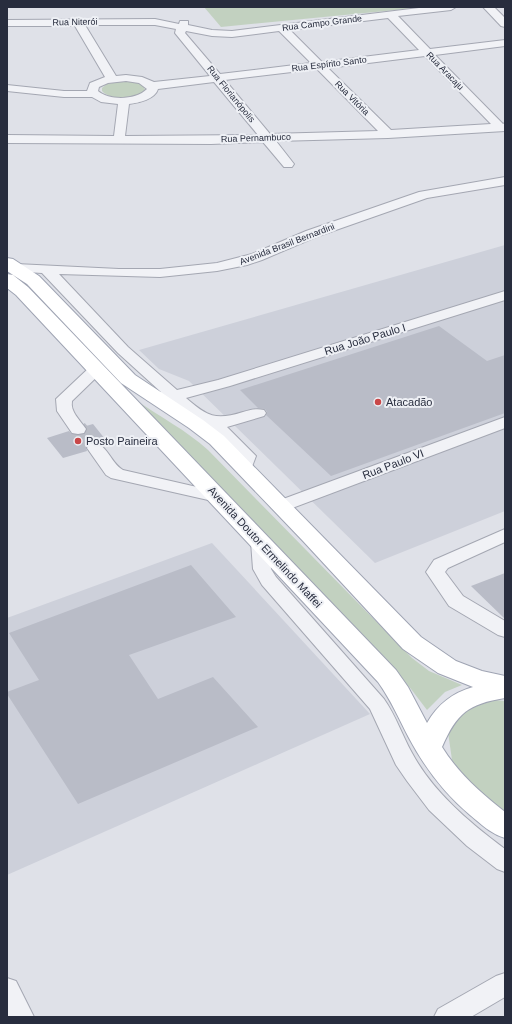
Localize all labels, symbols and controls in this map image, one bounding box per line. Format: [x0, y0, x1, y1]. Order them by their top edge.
street label: Rua Campo Grande [281, 13, 363, 33]
street label: Rua Niterói [52, 17, 98, 27]
street label: Rua Aracaju [424, 50, 466, 92]
street label: Rua Espírito Santo [291, 54, 367, 74]
street label: Rua Florianópolis [205, 64, 257, 125]
street label: Rua Vitória [333, 79, 371, 117]
street label: Rua Pernambuco [221, 132, 291, 144]
street label: Avenida Brasil Bernardini [238, 221, 336, 267]
street label: Rua João Paulo I [323, 321, 407, 357]
place label: Atacadão [386, 396, 432, 408]
marker: Atacadão [373, 397, 383, 407]
place label: Posto Paineira [86, 435, 158, 447]
marker: Posto Paineira [73, 436, 83, 446]
street label: Rua Paulo VI [361, 447, 425, 481]
street label: Avenida Doutor Ermelindo Maffei [206, 484, 324, 610]

